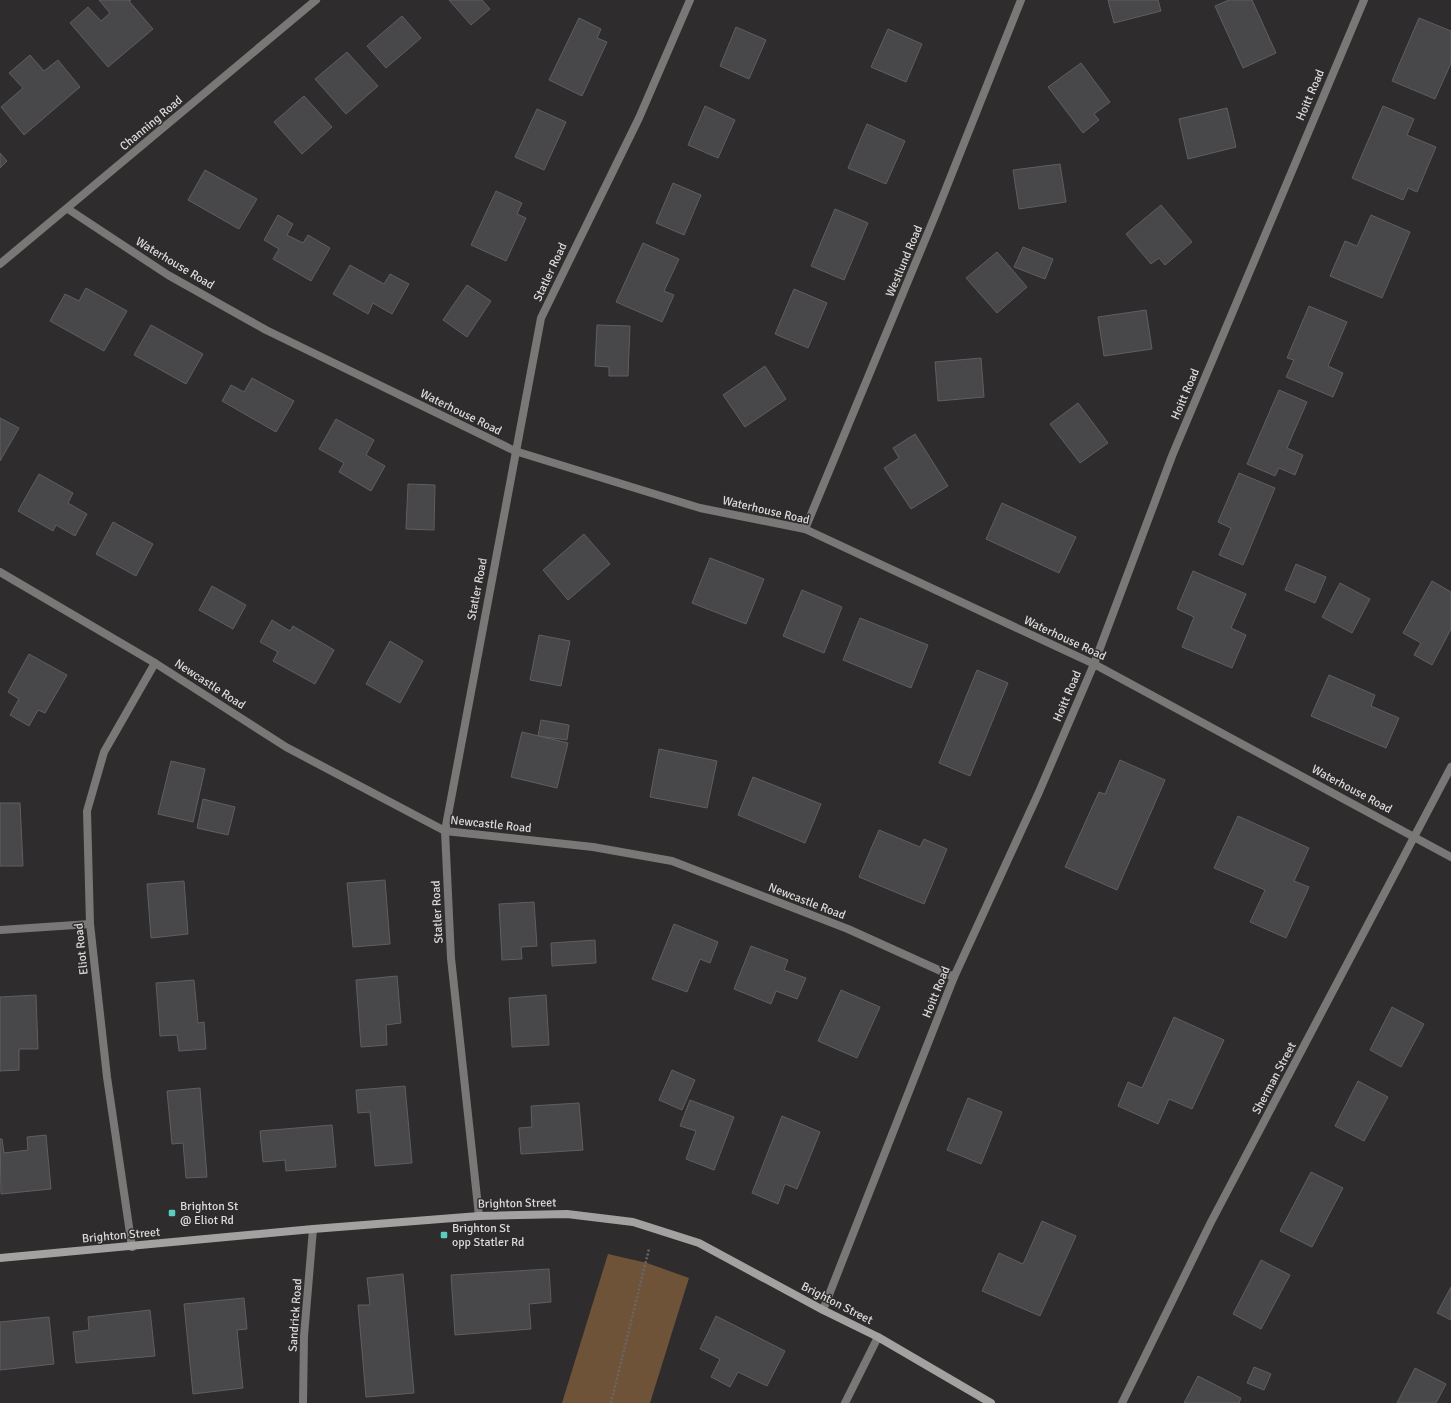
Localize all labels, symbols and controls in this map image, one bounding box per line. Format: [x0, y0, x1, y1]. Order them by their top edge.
street label: Hoitt Road [1293, 67, 1328, 123]
street label: Channing Road [117, 93, 186, 154]
street label: Westlund Road [883, 223, 926, 299]
street label: Waterhouse Road [133, 234, 217, 293]
street label: Statler Road [530, 240, 571, 304]
street label: Hoitt Road [1168, 366, 1203, 422]
street label: Waterhouse Road [417, 386, 504, 439]
street label: Waterhouse Road [721, 493, 811, 528]
street label: Statler Road [464, 557, 491, 622]
street label: Waterhouse Road [1021, 613, 1108, 664]
street label: Newcastle Road [171, 656, 248, 713]
street label: Hoitt Road [1050, 668, 1085, 724]
street label: Waterhouse Road [1309, 762, 1395, 817]
street label: Newcastle Road [450, 813, 532, 836]
street label: Statler Road [428, 880, 447, 944]
street label: Newcastle Road [766, 880, 848, 923]
street label: Eliot Road [71, 922, 92, 976]
street label: Hoitt Road [919, 964, 954, 1020]
street label: Sherman Street [1249, 1040, 1300, 1117]
street label: Brighton Street [478, 1195, 556, 1212]
place label: Brighton St @ Eliot Rd [180, 1199, 238, 1228]
marker: Brighton St @ Eliot Rd [167, 1208, 177, 1218]
place label: Brighton St opp Statler Rd [452, 1221, 524, 1250]
street label: Brighton Street [81, 1225, 161, 1246]
marker: Brighton St opp Statler Rd [439, 1230, 449, 1240]
street label: Sandrick Road [285, 1278, 306, 1352]
street label: Brighton Street [798, 1279, 875, 1328]

